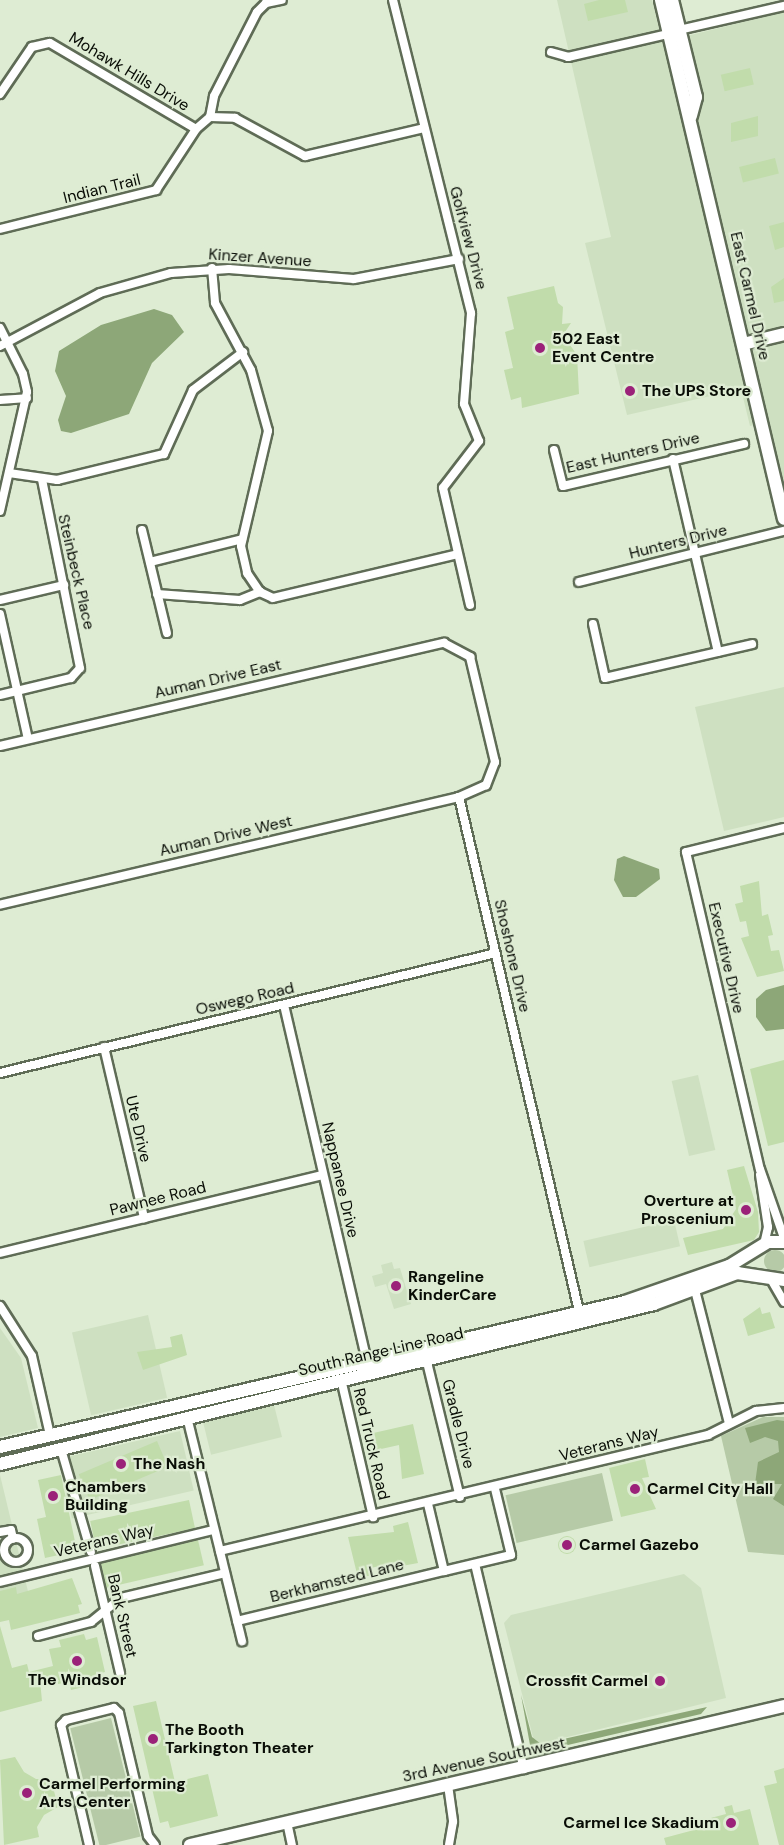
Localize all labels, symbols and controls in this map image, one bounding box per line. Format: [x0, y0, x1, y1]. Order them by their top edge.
street label: Mohawk Hills Drive [65, 28, 193, 116]
street label: Indian Trail [61, 170, 143, 208]
street label: Golfview Drive [445, 184, 491, 292]
street label: East Carmel Drive [726, 230, 774, 362]
street label: Kinzer Avenue [208, 245, 312, 271]
place label: 502 East Event Centre [552, 329, 654, 367]
marker: 502 East Event Centre [533, 341, 547, 355]
place label: The UPS Store [642, 381, 751, 401]
marker: The UPS Store [623, 384, 637, 398]
street label: East Hunters Drive [564, 428, 702, 478]
street label: Steinbeck Place [53, 512, 99, 632]
street label: Hunters Drive [627, 521, 729, 563]
street label: Auman Drive East [153, 655, 283, 703]
street label: Auman Drive West [158, 811, 294, 861]
street label: Shoshone Drive [490, 898, 534, 1014]
street label: Executive Drive [704, 901, 748, 1015]
street label: Oswego Road [194, 978, 296, 1020]
street label: Ute Drive [121, 1094, 155, 1164]
street label: Nappanee Drive [317, 1120, 363, 1240]
street label: Pawnee Road [108, 1178, 208, 1220]
place label: Overture at Proscenium [641, 1191, 734, 1229]
marker: Overture at Proscenium [739, 1203, 753, 1217]
place label: Rangeline KinderCare [408, 1267, 497, 1305]
marker: Rangeline KinderCare [389, 1279, 403, 1293]
street label: South Range Line Road [297, 1324, 465, 1380]
street label: Gradle Drive [438, 1377, 478, 1471]
street label: Red Truck Road [349, 1386, 393, 1502]
street label: Veterans Way [557, 1422, 661, 1466]
place label: The Nash [133, 1454, 205, 1474]
marker: The Nash [114, 1457, 128, 1471]
place label: Chambers Building [65, 1477, 146, 1515]
place label: Carmel City Hall [647, 1479, 773, 1499]
marker: Carmel City Hall [628, 1482, 642, 1496]
marker: Chambers Building [46, 1489, 60, 1503]
street label: Veterans Way [52, 1520, 156, 1562]
place label: Carmel Gazebo [579, 1535, 699, 1555]
marker: Carmel Gazebo [560, 1538, 574, 1552]
street label: Berkhamsted Lane [268, 1555, 406, 1607]
street label: Bank Street [103, 1572, 141, 1660]
marker: The Windsor [70, 1654, 84, 1668]
place label: The Windsor [28, 1670, 126, 1690]
place label: Crossfit Carmel [526, 1671, 648, 1691]
marker: Crossfit Carmel [653, 1674, 667, 1688]
place label: The Booth Tarkington Theater [165, 1720, 313, 1758]
marker: The Booth Tarkington Theater [146, 1732, 160, 1746]
street label: 3rd Avenue Southwest [401, 1733, 567, 1787]
place label: Carmel Performing Arts Center [39, 1774, 186, 1812]
marker: Carmel Performing Arts Center [20, 1786, 34, 1800]
place label: Carmel Ice Skadium [563, 1813, 719, 1833]
marker: Carmel Ice Skadium [724, 1816, 738, 1830]

